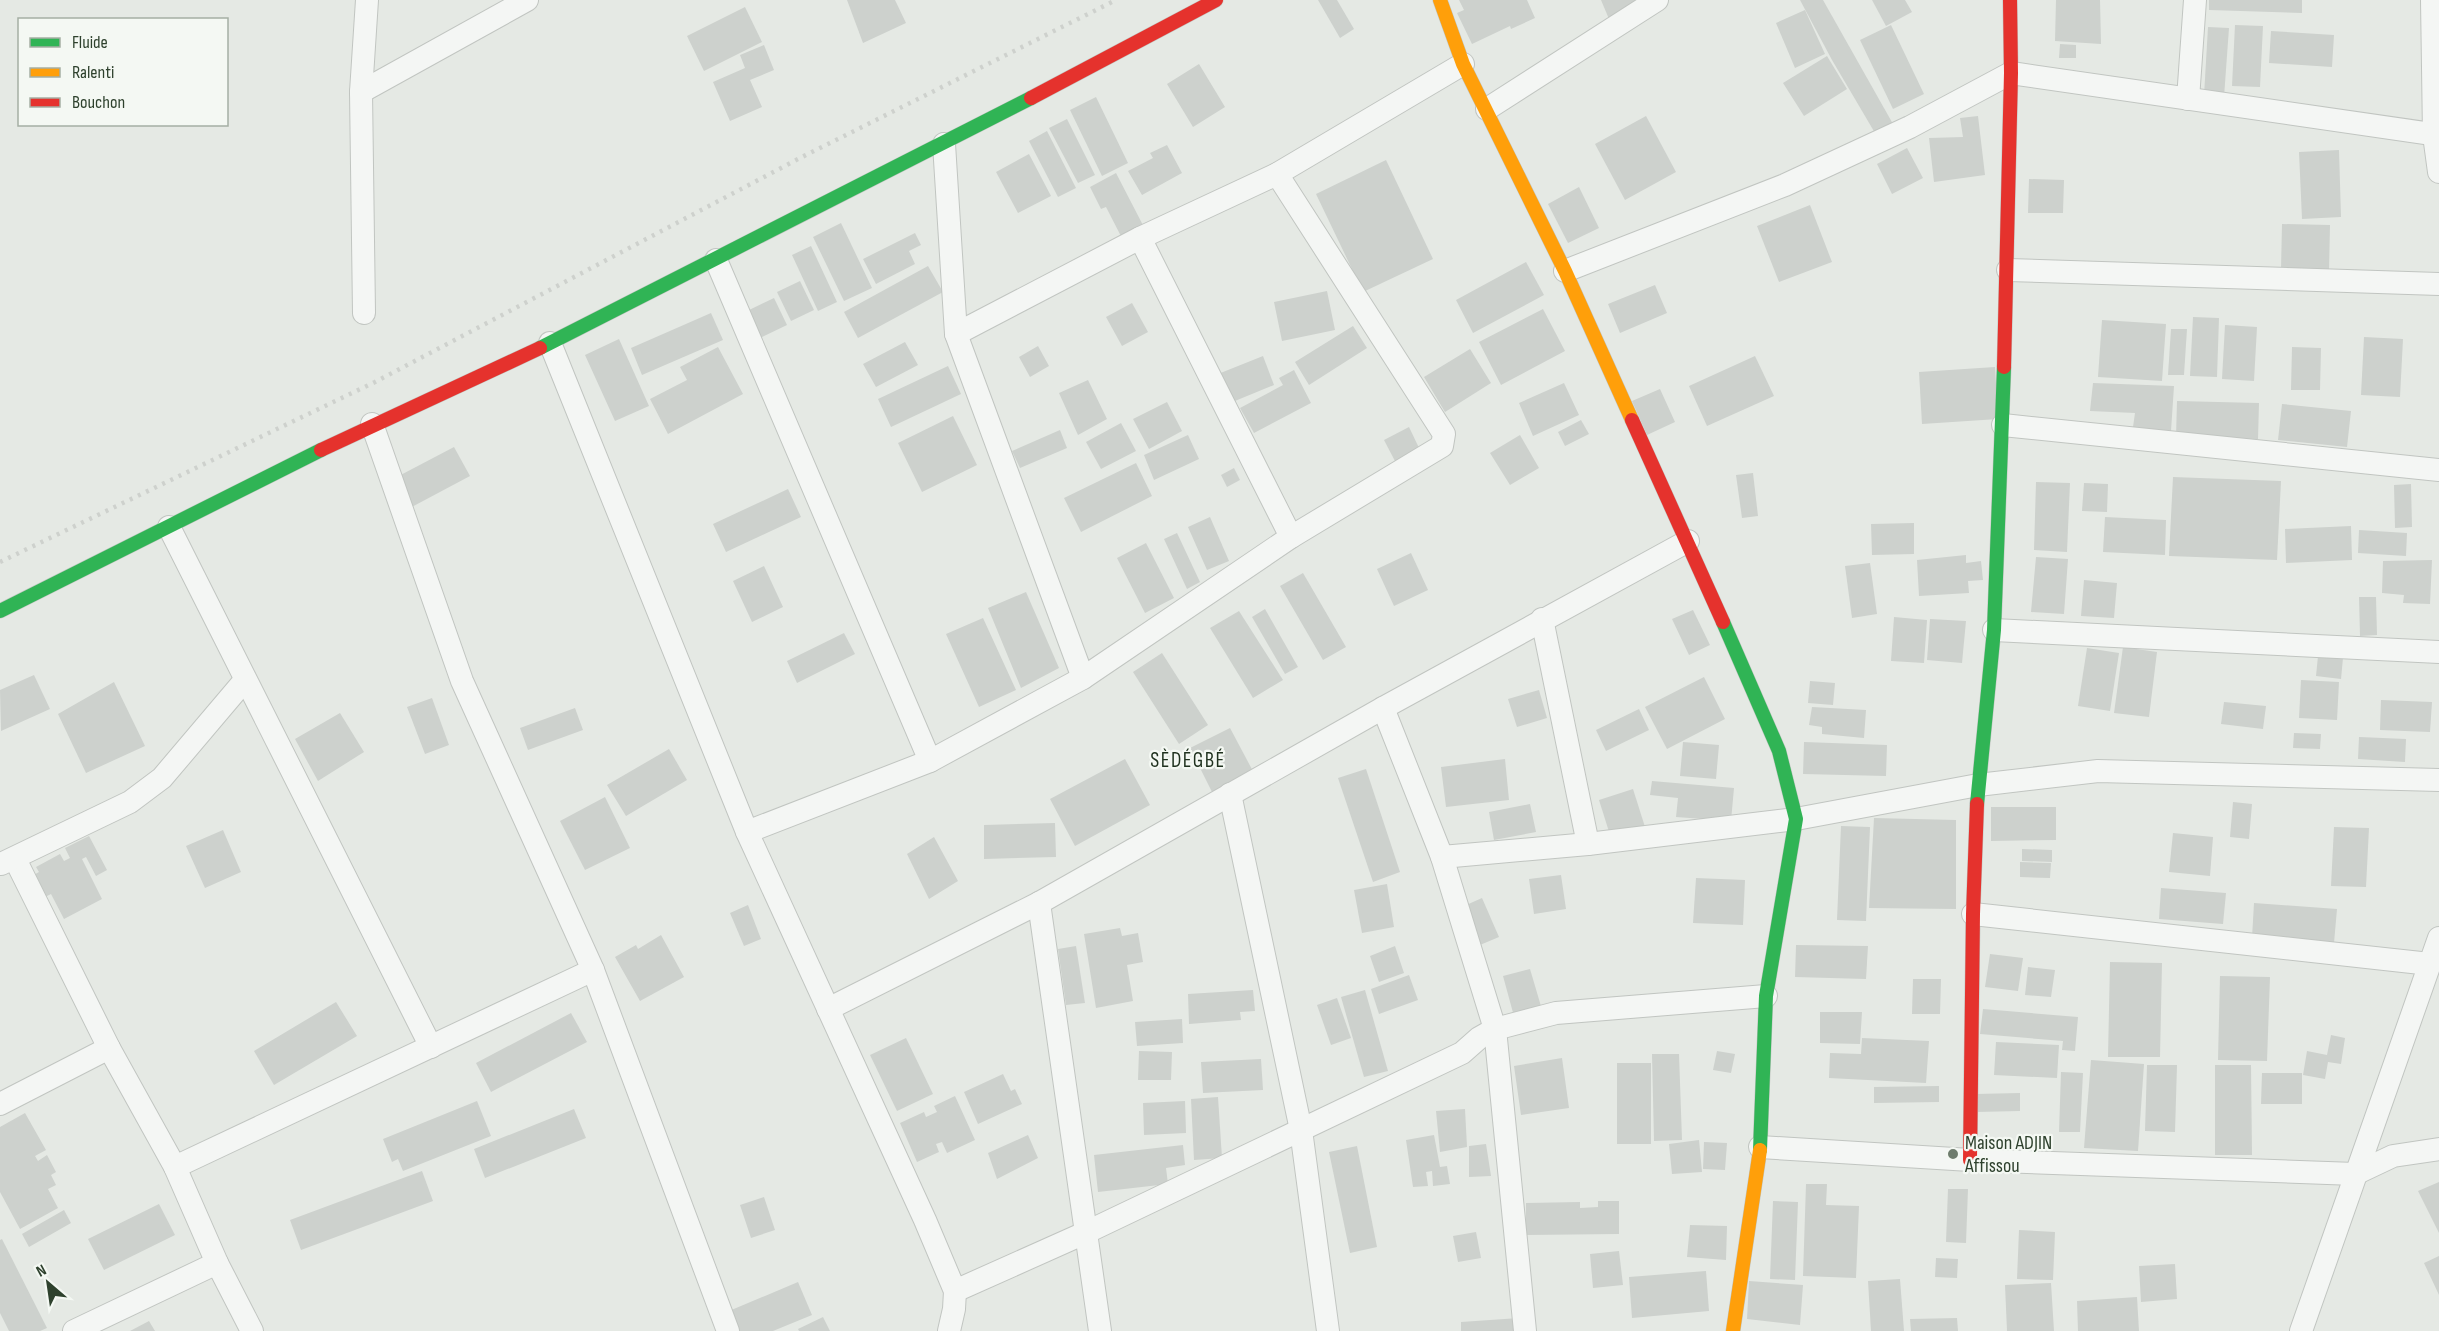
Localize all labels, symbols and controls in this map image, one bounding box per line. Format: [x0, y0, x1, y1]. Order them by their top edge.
legend [18, 18, 228, 126]
text: Fluide [72, 32, 108, 53]
text: Ralenti [72, 62, 114, 83]
text: Bouchon [72, 92, 125, 113]
district label: SÈDÉGBÉ [1150, 748, 1226, 773]
place label: Maison ADJIN Affissou [1964, 1131, 2052, 1178]
marker: Maison ADJIN Affissou [1946, 1147, 1960, 1161]
north arrow [18, 1253, 78, 1313]
text: N [33, 1261, 50, 1282]

